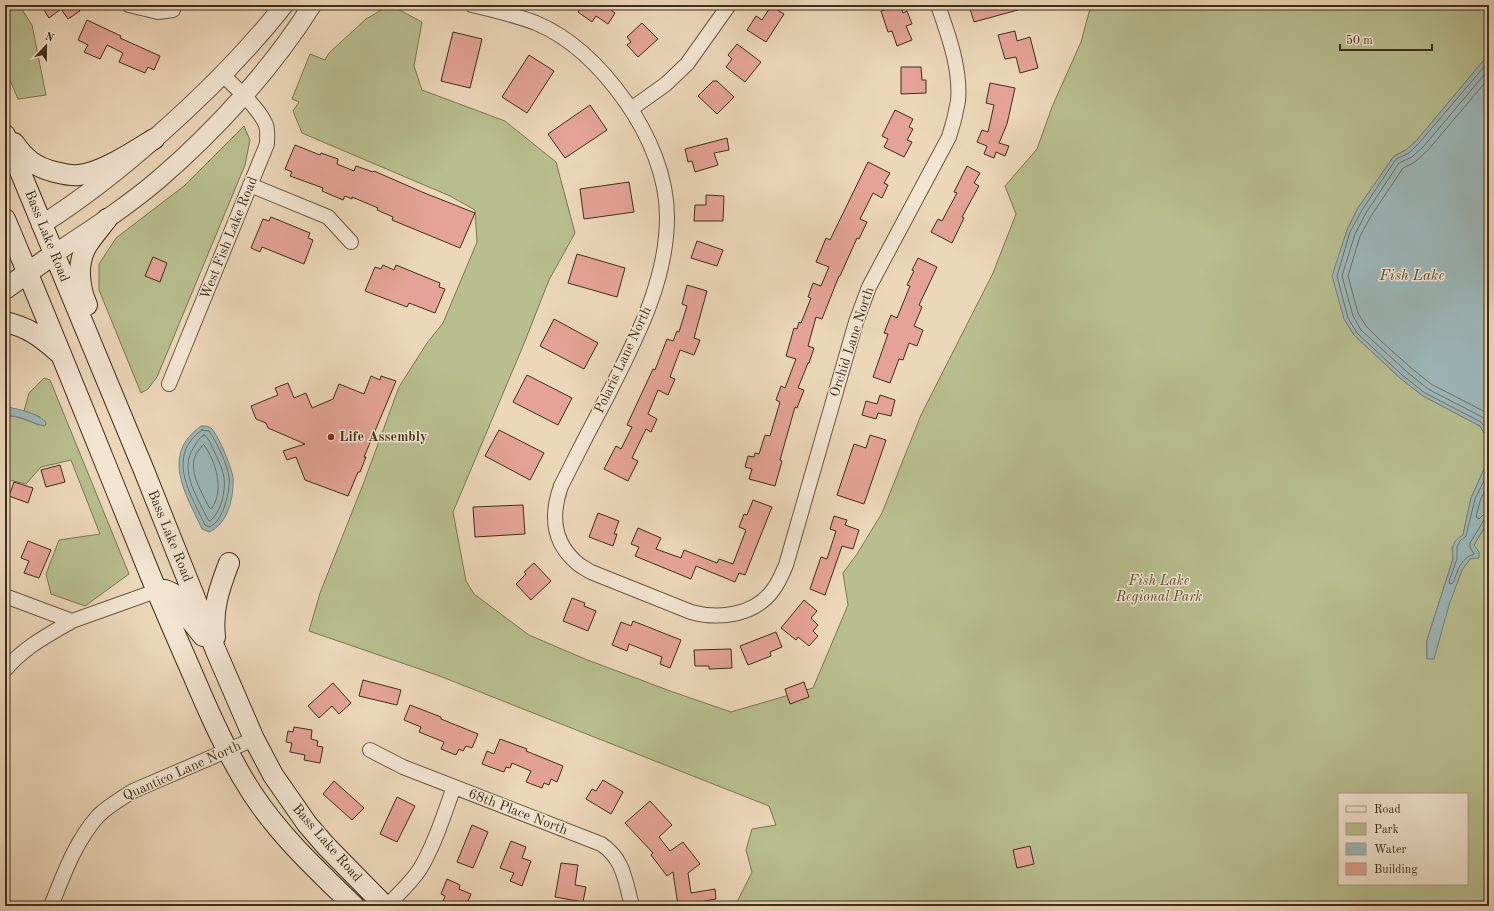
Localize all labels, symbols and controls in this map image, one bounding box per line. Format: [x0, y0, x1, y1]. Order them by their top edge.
north arrow [26, 26, 66, 66]
scale bar [1340, 26, 1432, 52]
text: N [43, 31, 56, 45]
text: 50 m [1346, 34, 1373, 47]
street label: West Fish Lake Road [198, 175, 260, 301]
street label: Bass Lake Road [22, 188, 72, 284]
water label: Fish Lake [1378, 269, 1445, 284]
street label: Orchid Lane North [828, 285, 876, 399]
street label: Polaris Lane North [592, 304, 654, 416]
place label: Life Assembly [339, 430, 427, 444]
marker: Life Assembly [326, 432, 336, 442]
street label: Bass Lake Road [145, 488, 195, 584]
park label: Fish Lake Regional Park [1115, 574, 1202, 605]
street label: Quantico Lane North [121, 739, 243, 803]
street label: 68th Place North [466, 787, 570, 838]
legend [1338, 793, 1468, 885]
street label: Bass Lake Road [290, 802, 364, 884]
text: Road [1374, 804, 1401, 816]
text: Park [1374, 824, 1399, 836]
text: Water [1374, 844, 1407, 856]
text: Building [1374, 864, 1418, 876]

